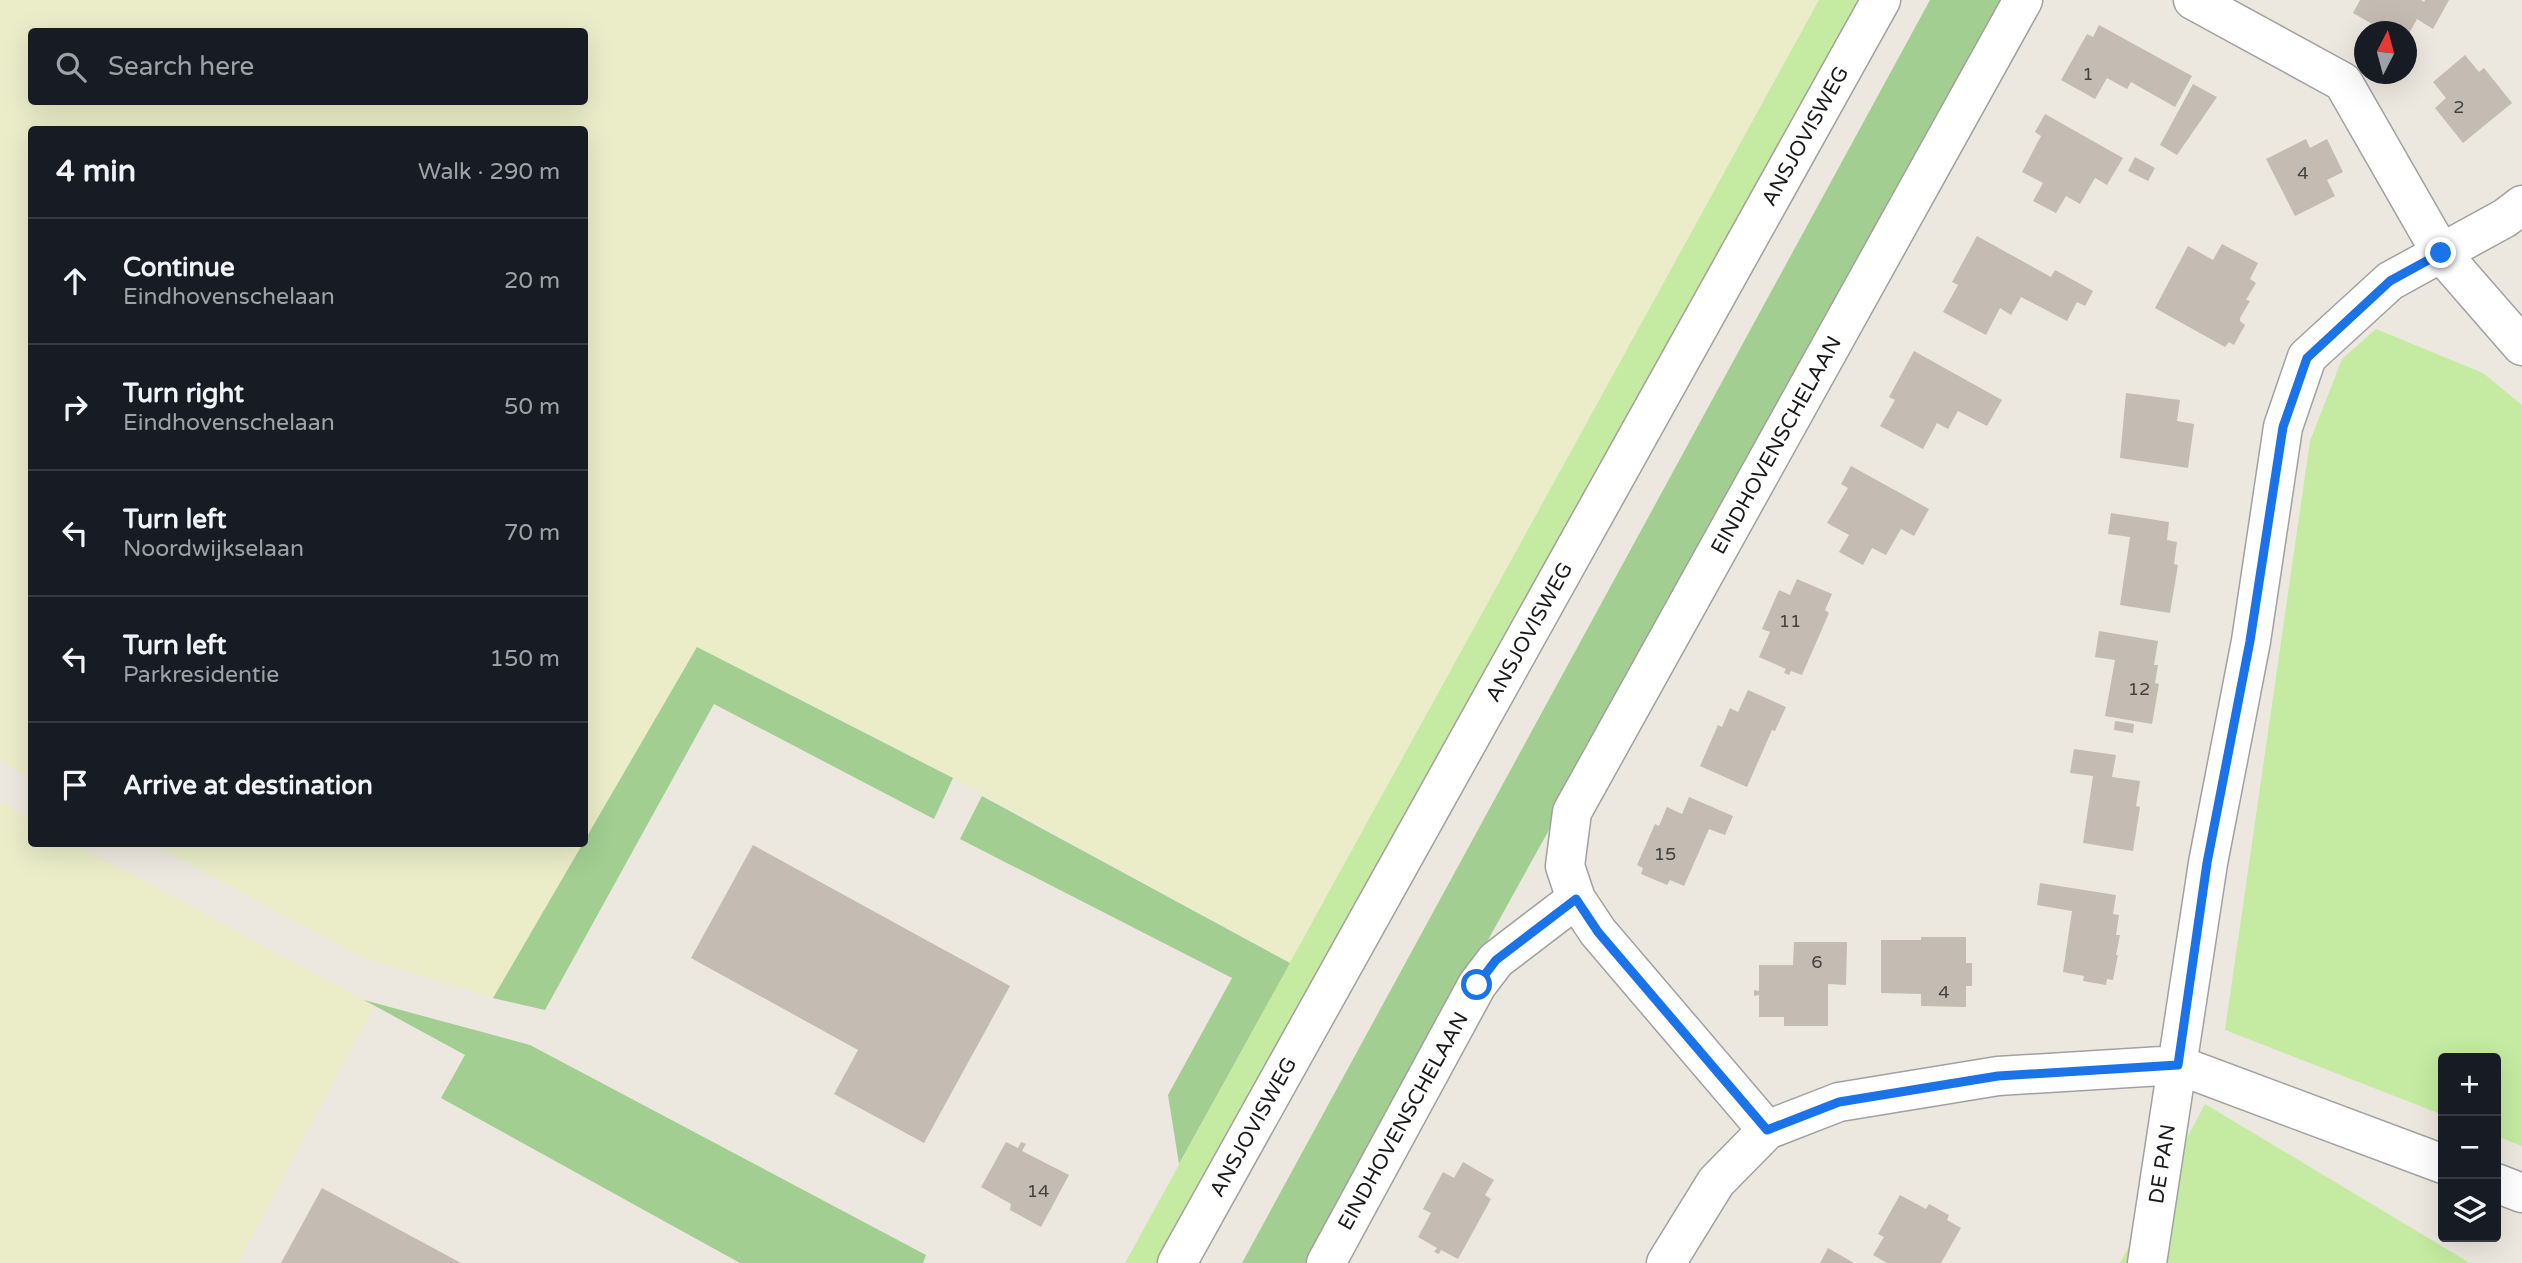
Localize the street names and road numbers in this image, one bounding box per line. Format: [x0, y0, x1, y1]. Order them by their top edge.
street label: ANSJOVISWEG [1757, 62, 1854, 210]
street label: EINDHOVENSCHELAAN [1706, 332, 1847, 559]
street label: ANSJOVISWEG [1481, 558, 1578, 706]
street label: EINDHOVENSCHELAAN [1333, 1008, 1474, 1235]
street label: ANSJOVISWEG [1205, 1053, 1302, 1201]
street label: DE PAN [2144, 1122, 2181, 1206]

